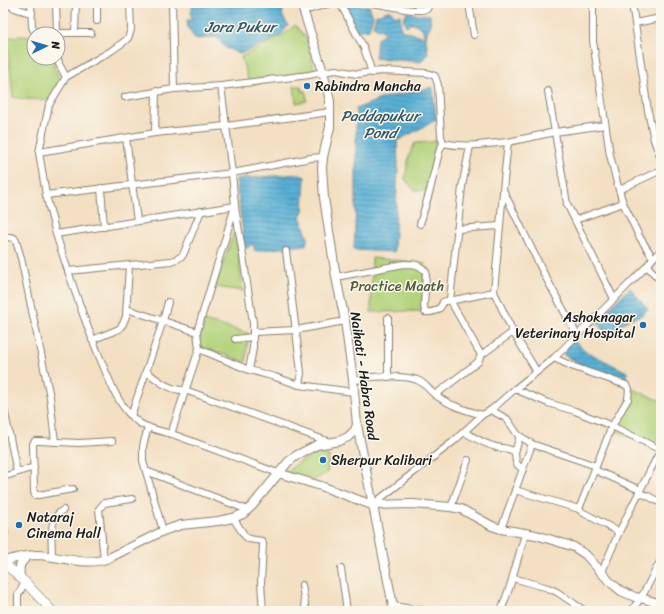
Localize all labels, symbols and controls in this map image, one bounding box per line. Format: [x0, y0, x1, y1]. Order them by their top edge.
water label: Jora Pukur [204, 14, 278, 40]
north arrow [26, 26, 66, 66]
text: N [46, 40, 65, 50]
place label: Rabindra Mancha [315, 74, 422, 99]
marker: Rabindra Mancha [302, 81, 312, 91]
water label: Paddapukur Pond [341, 103, 422, 146]
park label: Practice Maath [350, 274, 444, 299]
place label: Ashoknagar Veterinary Hospital [515, 305, 636, 346]
street label: Naihati - Habra Road [343, 310, 386, 444]
marker: Ashoknagar Veterinary Hospital [638, 320, 648, 330]
place label: Sherpur Kalibari [331, 448, 433, 473]
marker: Sherpur Kalibari [318, 455, 328, 465]
place label: Nataraj Cinema Hall [27, 505, 102, 546]
marker: Nataraj Cinema Hall [14, 520, 24, 530]

